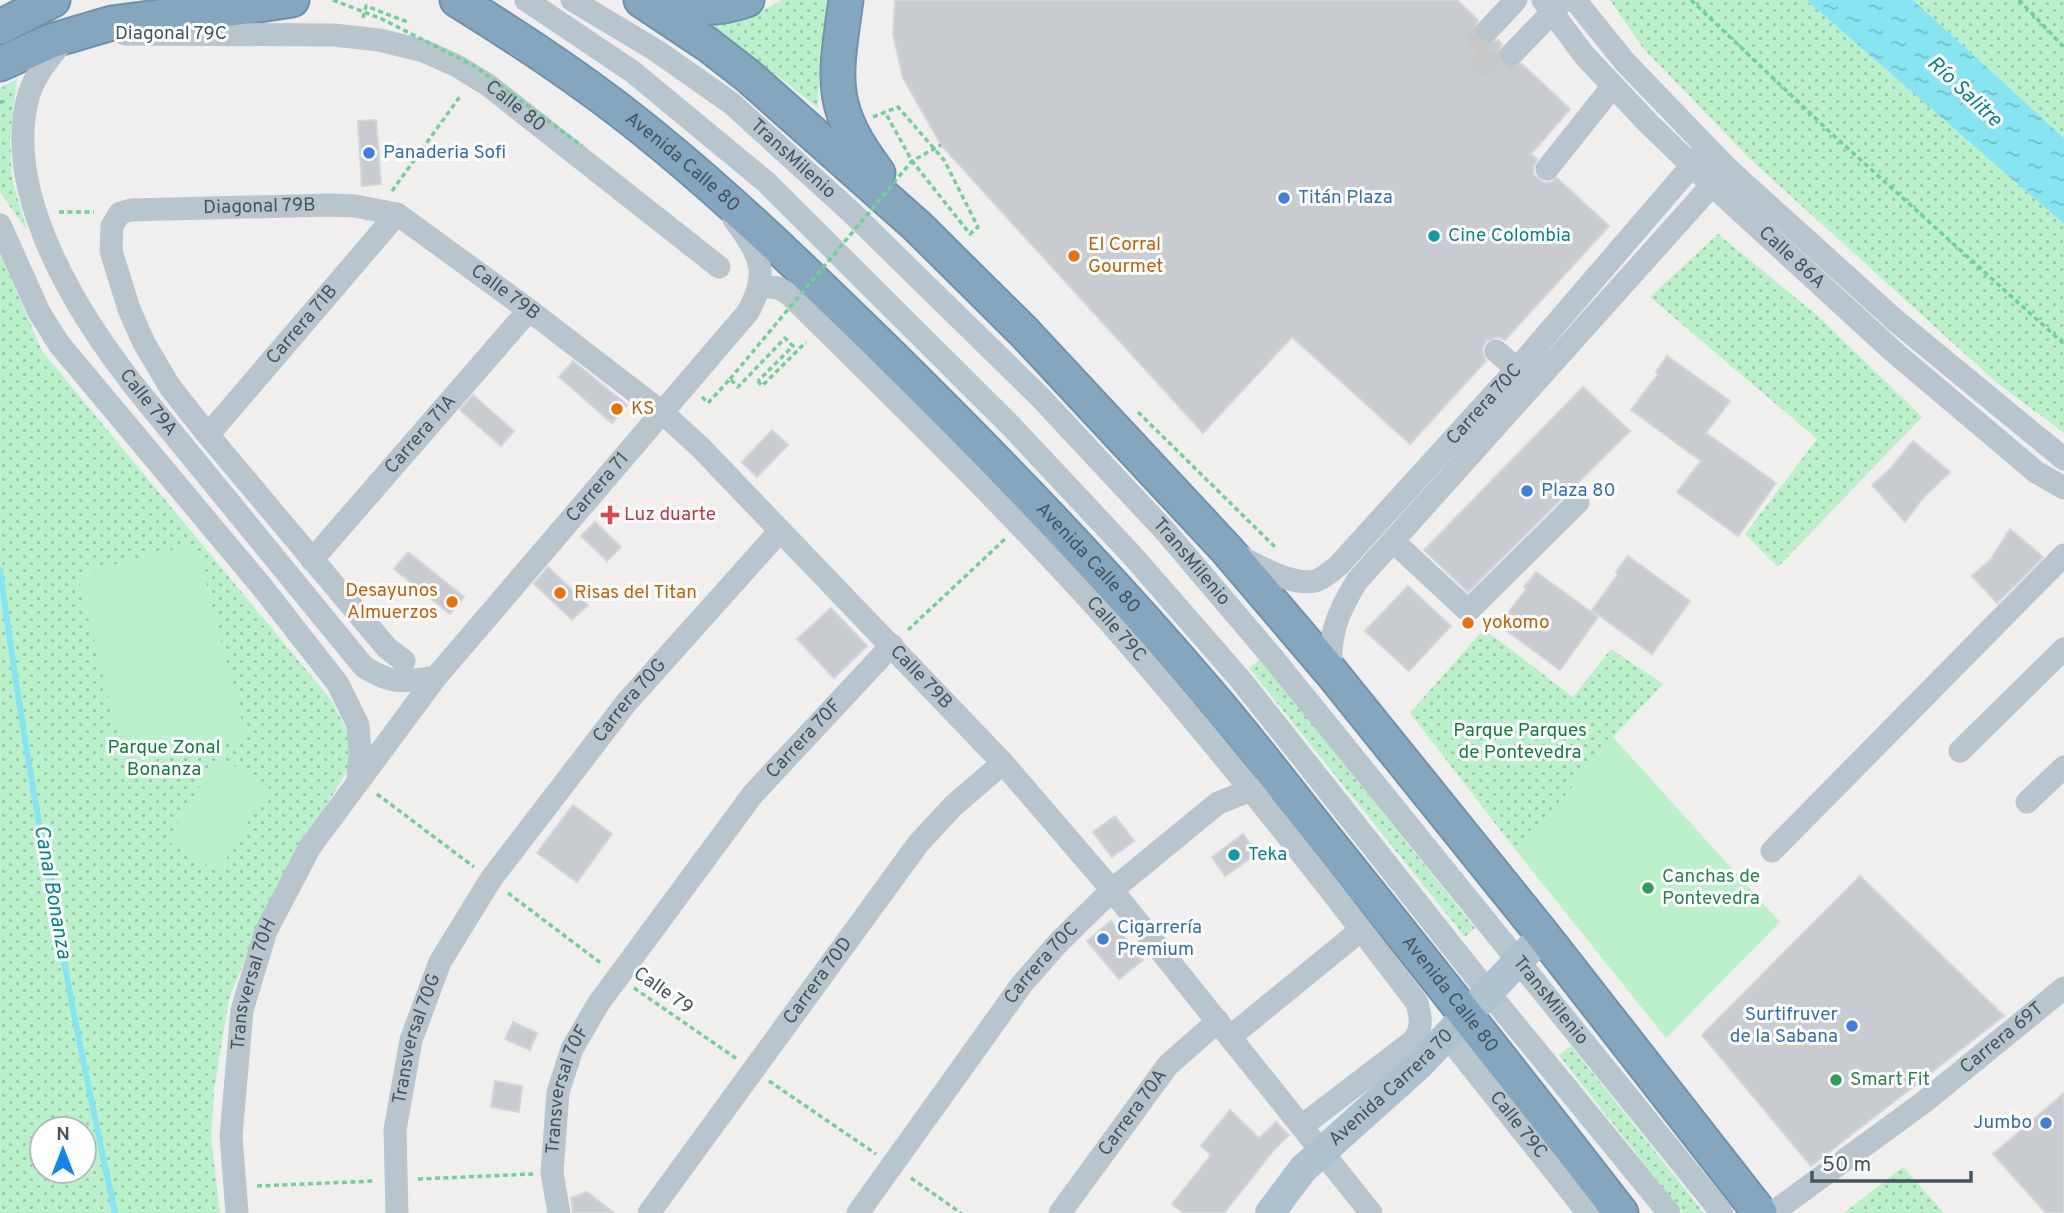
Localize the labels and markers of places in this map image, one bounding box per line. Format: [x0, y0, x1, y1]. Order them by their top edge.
place label: Panaderia Sofi [383, 141, 506, 165]
marker: Panaderia Sofi [361, 145, 377, 161]
place label: Titán Plaza [1298, 186, 1393, 210]
marker: Titán Plaza [1276, 190, 1292, 206]
place label: Cine Colombia [1448, 224, 1571, 248]
marker: Cine Colombia [1426, 228, 1442, 244]
place label: El Corral Gourmet [1088, 233, 1163, 279]
marker: El Corral Gourmet [1066, 248, 1082, 264]
place label: KS [631, 397, 654, 421]
marker: KS [609, 401, 625, 417]
place label: Plaza 80 [1541, 479, 1616, 503]
marker: Plaza 80 [1519, 483, 1535, 499]
place label: Luz duarte [624, 503, 716, 527]
marker: Luz duarte [602, 507, 618, 523]
place label: Desayunos Almuerzos [345, 579, 438, 625]
place label: Risas del Titan [574, 581, 697, 605]
marker: Risas del Titan [552, 585, 568, 601]
marker: Desayunos Almuerzos [444, 594, 460, 610]
place label: yokomo [1482, 611, 1550, 635]
marker: yokomo [1460, 615, 1476, 631]
place label: Teka [1248, 843, 1287, 867]
marker: Teka [1226, 847, 1242, 863]
place label: Canchas de Pontevedra [1662, 865, 1760, 911]
marker: Canchas de Pontevedra [1640, 880, 1656, 896]
place label: Cigarrería Premium [1117, 916, 1202, 962]
marker: Cigarrería Premium [1095, 931, 1111, 947]
place label: Surtifruver de la Sabana [1730, 1003, 1839, 1049]
marker: Surtifruver de la Sabana [1844, 1018, 1860, 1034]
place label: Smart Fit [1850, 1068, 1930, 1092]
marker: Smart Fit [1828, 1072, 1844, 1088]
place label: Jumbo [1973, 1111, 2032, 1135]
marker: Jumbo [2038, 1115, 2054, 1131]

